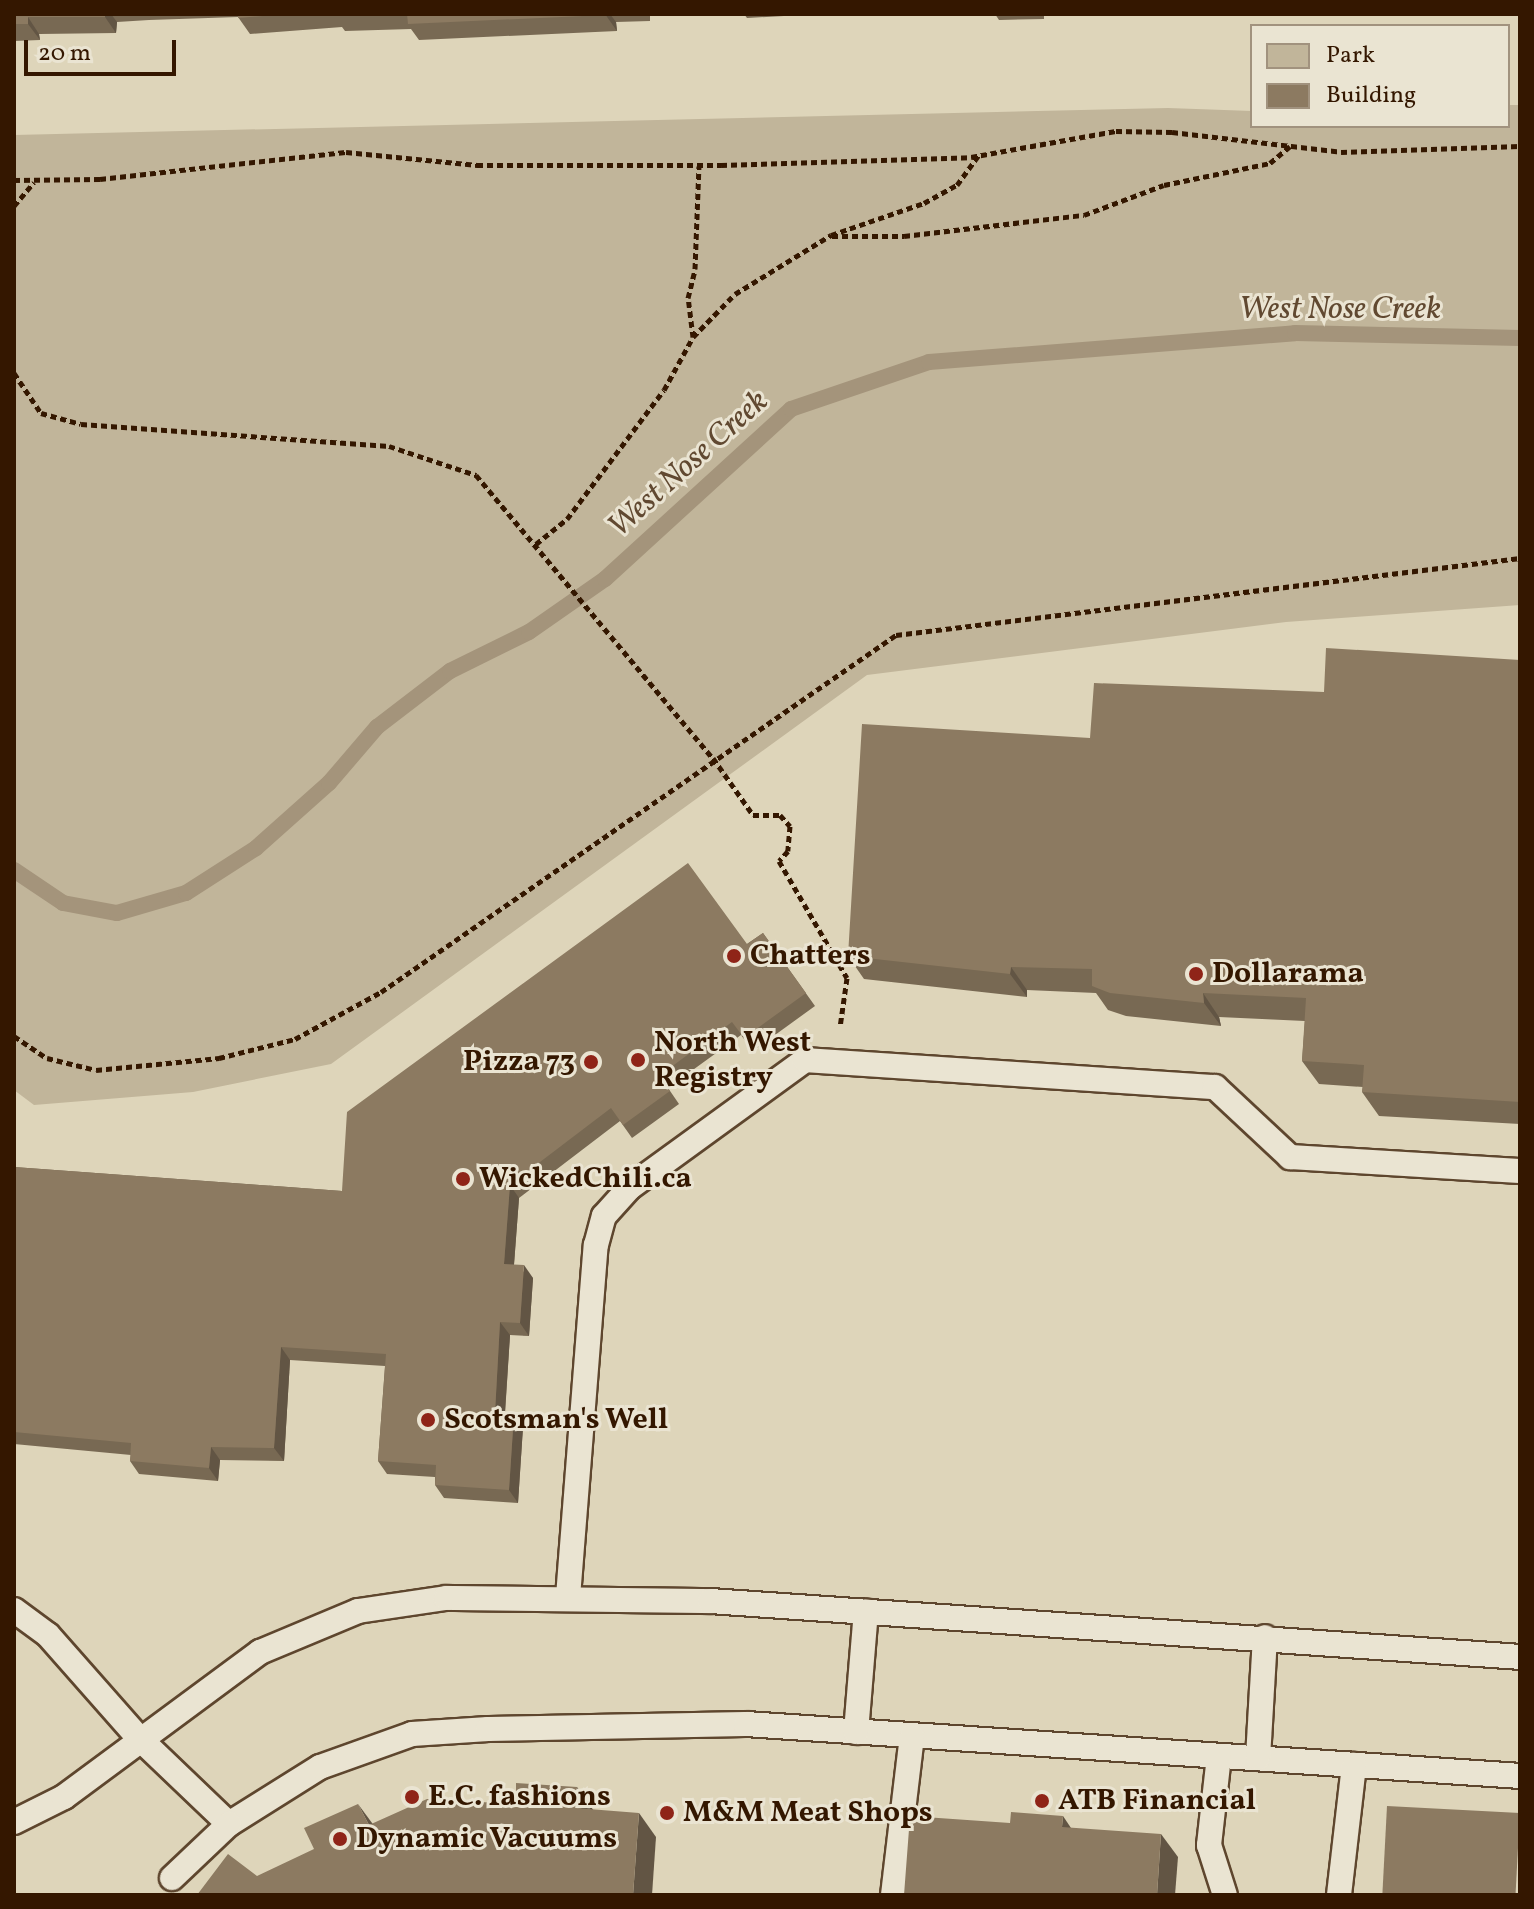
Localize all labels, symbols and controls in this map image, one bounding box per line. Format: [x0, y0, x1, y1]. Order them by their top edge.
scale bar [28, 24, 180, 74]
legend [1250, 24, 1510, 128]
text: 20 m [38, 37, 91, 71]
text: Park [1326, 39, 1375, 73]
text: Building [1326, 79, 1416, 113]
water label: West Nose Creek [1239, 291, 1441, 329]
water label: West Nose Creek [601, 383, 777, 547]
place label: Chatters [750, 938, 871, 974]
marker: Chatters [725, 947, 743, 965]
place label: Dollarama [1212, 956, 1364, 992]
marker: Dollarama [1187, 965, 1205, 983]
place label: North West Registry [654, 1025, 812, 1096]
place label: Pizza 73 [463, 1044, 575, 1080]
marker: North West Registry [629, 1051, 647, 1069]
marker: Pizza 73 [582, 1053, 600, 1071]
place label: WickedChili.ca [479, 1161, 692, 1197]
marker: WickedChili.ca [454, 1170, 472, 1188]
place label: Scotsman's Well [444, 1402, 669, 1438]
marker: Scotsman's Well [419, 1411, 437, 1429]
place label: E.C. fashions [428, 1779, 611, 1815]
place label: ATB Financial [1058, 1783, 1256, 1819]
marker: E.C. fashions [403, 1788, 421, 1806]
marker: ATB Financial [1033, 1792, 1051, 1810]
place label: M&M Meat Shops [683, 1795, 933, 1831]
marker: M&M Meat Shops [658, 1804, 676, 1822]
place label: Dynamic Vacuums [356, 1821, 618, 1857]
marker: Dynamic Vacuums [331, 1830, 349, 1848]

